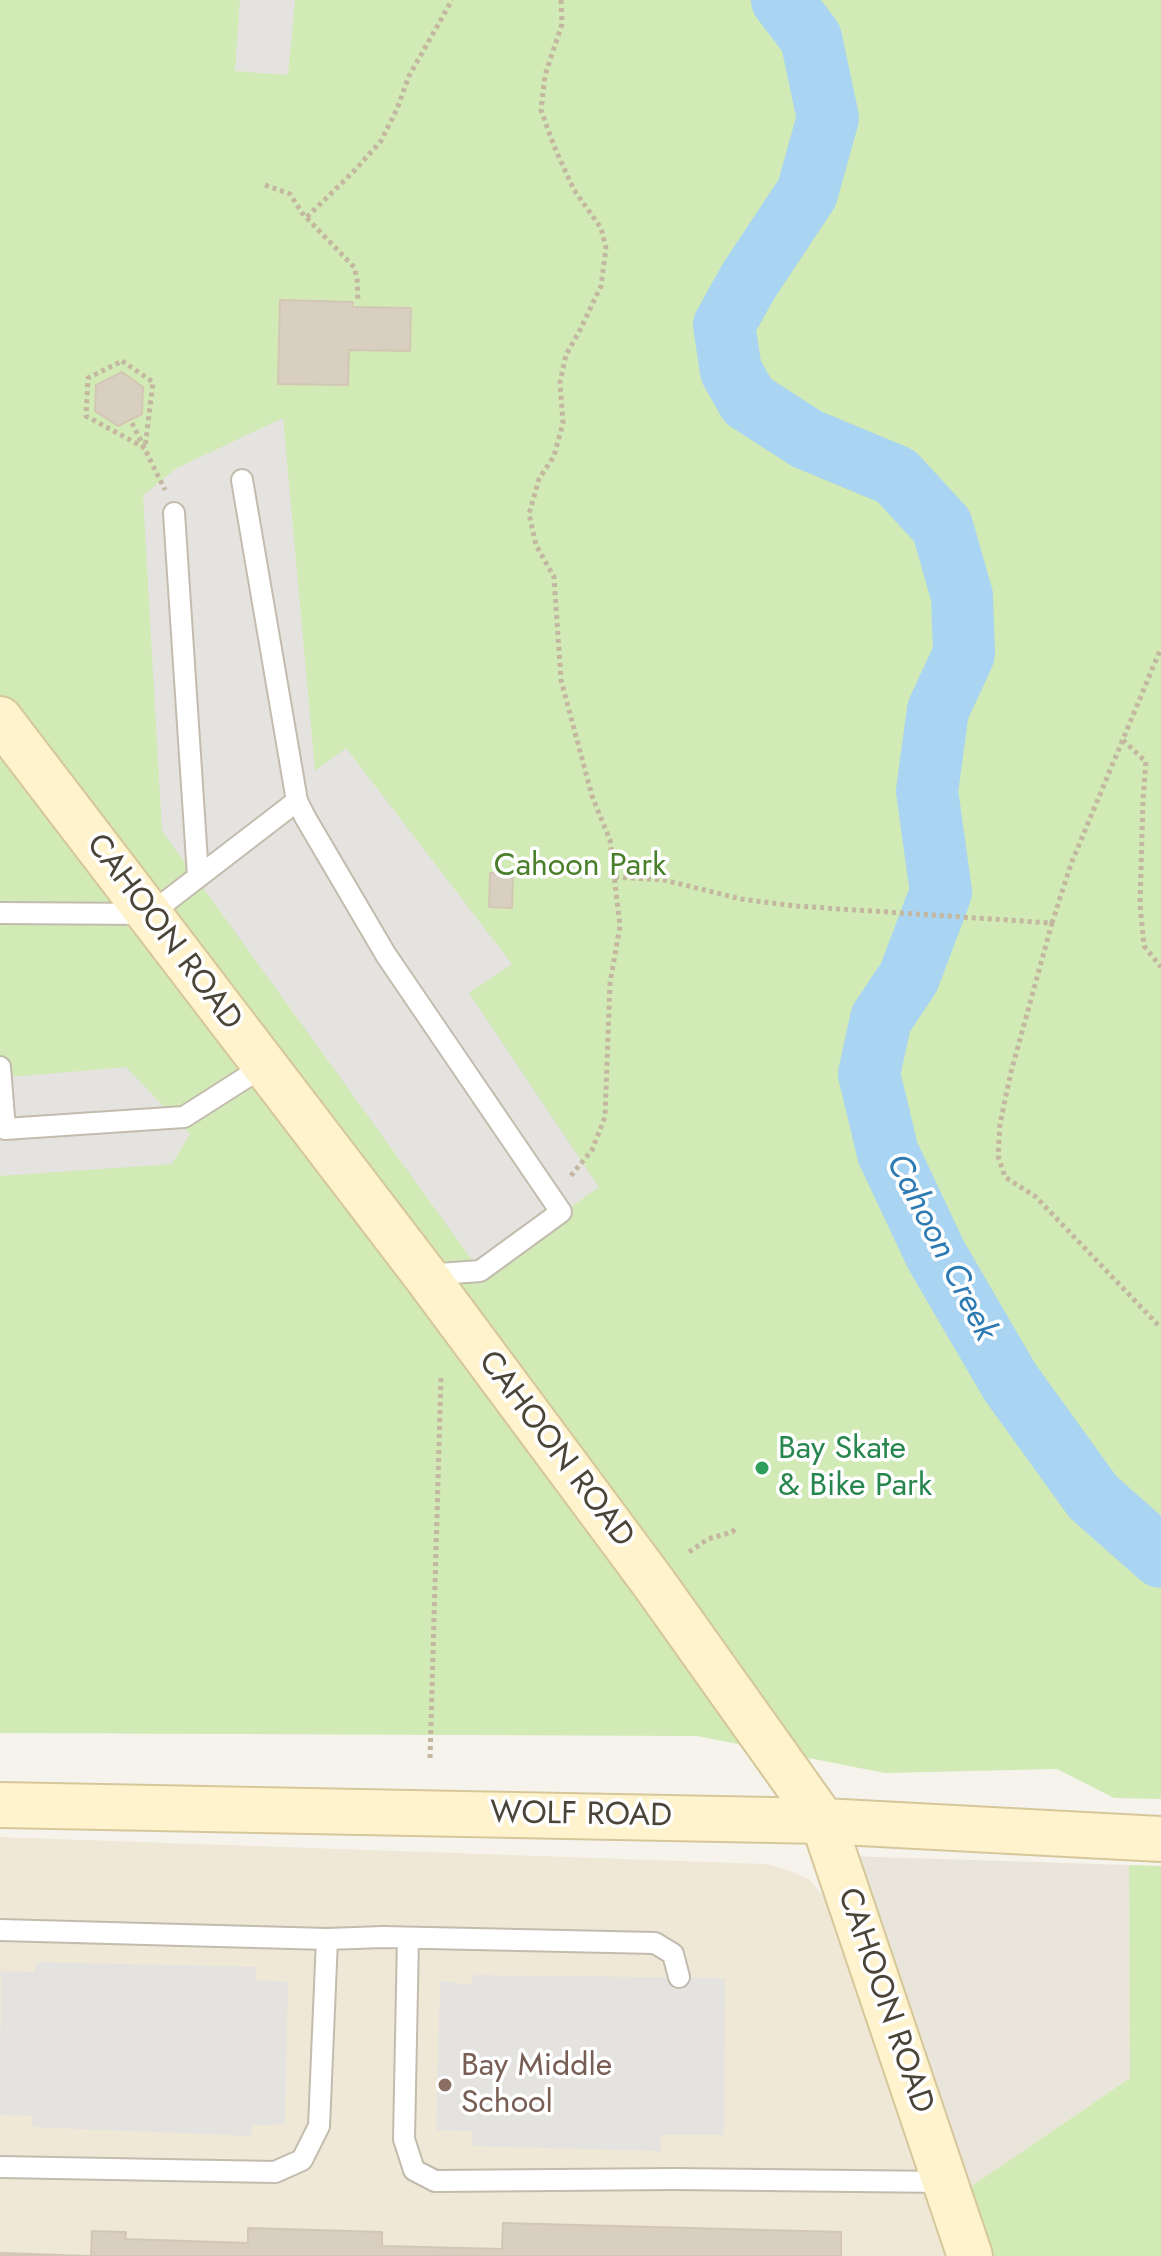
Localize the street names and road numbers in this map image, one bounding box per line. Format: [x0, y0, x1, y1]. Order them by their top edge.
street label: CAHOON ROAD [77, 827, 249, 1039]
street label: CAHOON ROAD [469, 1344, 641, 1556]
street label: WOLF ROAD [490, 1795, 672, 1837]
street label: CAHOON ROAD [828, 1883, 940, 2119]

